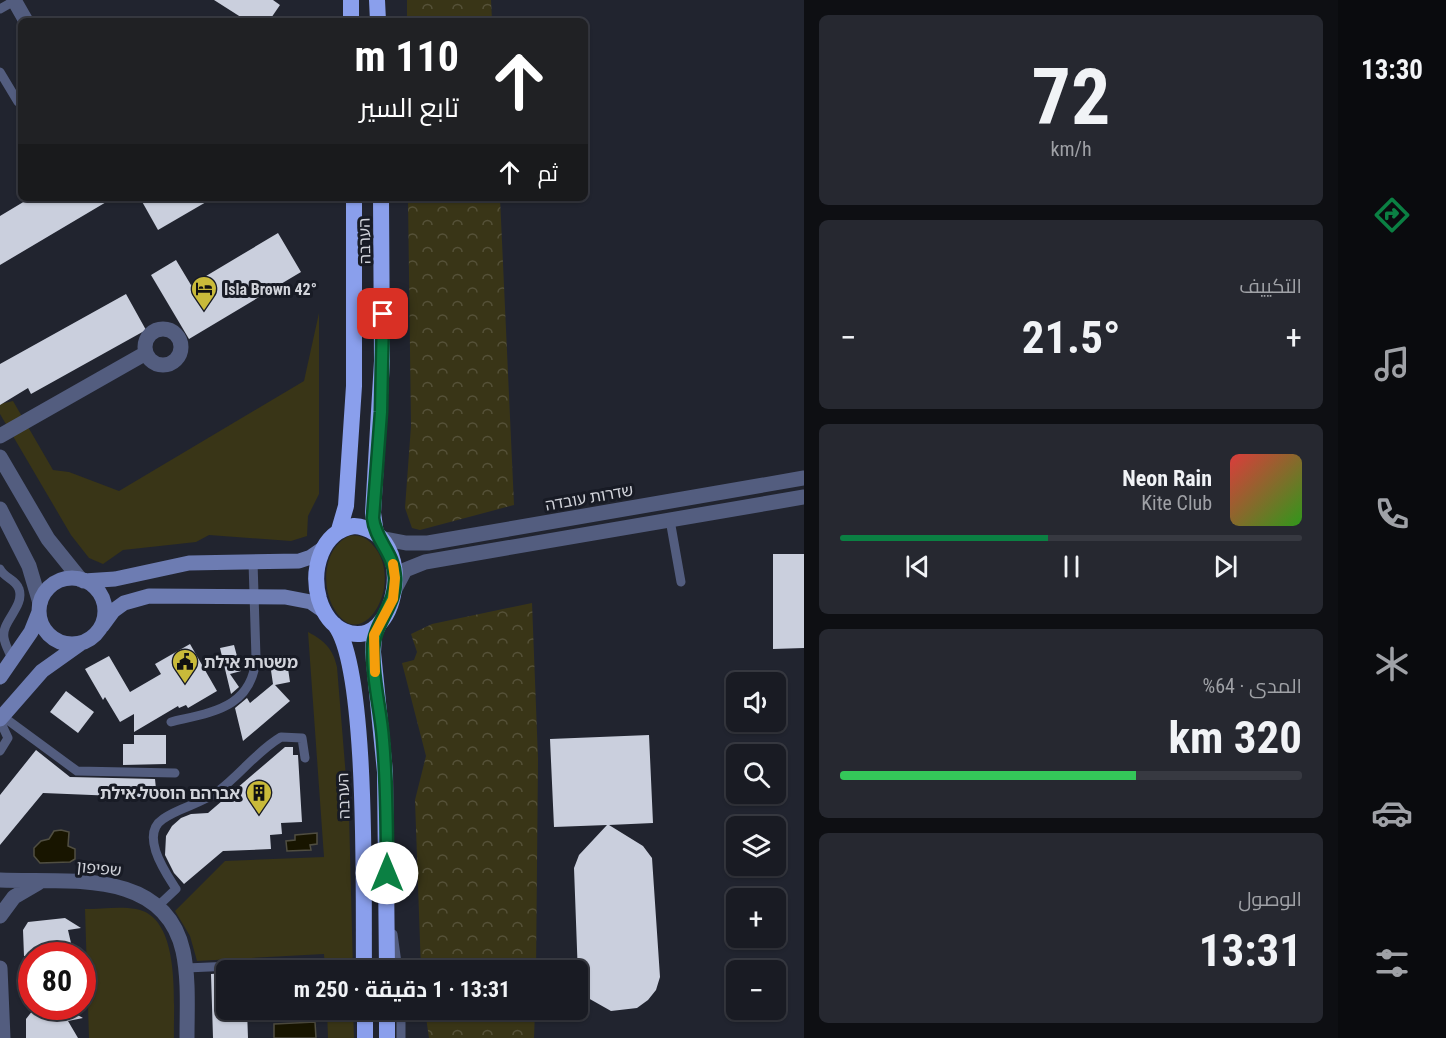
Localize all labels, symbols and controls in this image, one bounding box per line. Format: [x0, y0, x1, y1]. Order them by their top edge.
text: 110 m [354, 32, 459, 81]
icon: ahead [480, 42, 558, 120]
text: 72 [1032, 52, 1110, 143]
text: 13:30 [1361, 54, 1423, 86]
text: تابع السير [359, 92, 459, 124]
text: km/h [1050, 137, 1092, 161]
icon: ahead [493, 156, 526, 189]
text: ثم [538, 161, 558, 186]
icon: directions [1371, 194, 1413, 236]
street label: הערבה [355, 218, 374, 264]
hotel icon: Isla Brown 42° [189, 274, 219, 312]
text: التكييف [1239, 274, 1302, 298]
place label: Isla Brown 42° [224, 280, 317, 299]
pin [357, 288, 408, 339]
icon: arrive [366, 297, 399, 330]
text: 21.5° [1022, 311, 1120, 364]
text: − [840, 318, 857, 357]
text: + [1286, 318, 1302, 357]
icon: music [1371, 343, 1413, 385]
text: Neon Rain [1122, 466, 1212, 491]
street label: שדרות עובדה [544, 480, 635, 515]
text: Kite Club [1141, 491, 1212, 515]
icon: phone [1371, 493, 1413, 535]
icon: previous [901, 550, 934, 583]
icon: pause [1055, 550, 1088, 583]
icon: next [1209, 550, 1242, 583]
icon: climate [1371, 643, 1413, 685]
public building icon: משטרת אילת [170, 647, 200, 685]
place label: משטרת אילת [204, 653, 298, 672]
map controls [726, 672, 786, 1020]
button: sound [726, 672, 786, 732]
text: المدى · 64% [1203, 674, 1302, 698]
text: 320 km [1169, 711, 1302, 764]
button: search [726, 744, 786, 804]
street label: הערבה [333, 772, 354, 820]
building icon: אברהם הוסטל אילת [244, 778, 274, 816]
place label: אברהם הוסטל אילת [100, 784, 240, 803]
icon: car [1371, 792, 1413, 834]
button: layers [726, 816, 786, 876]
position arrow [355, 841, 419, 905]
street label: שפיפון [75, 857, 122, 880]
text: الوصول [1238, 887, 1302, 911]
button: + [726, 888, 786, 948]
text: 13:31 [1199, 924, 1302, 977]
speed limit sign: 80 [18, 942, 96, 1020]
icon: filters [1371, 942, 1413, 984]
button: − [726, 960, 786, 1020]
text: 13:31 · 1 دقيقة · 250 m [294, 977, 510, 1002]

